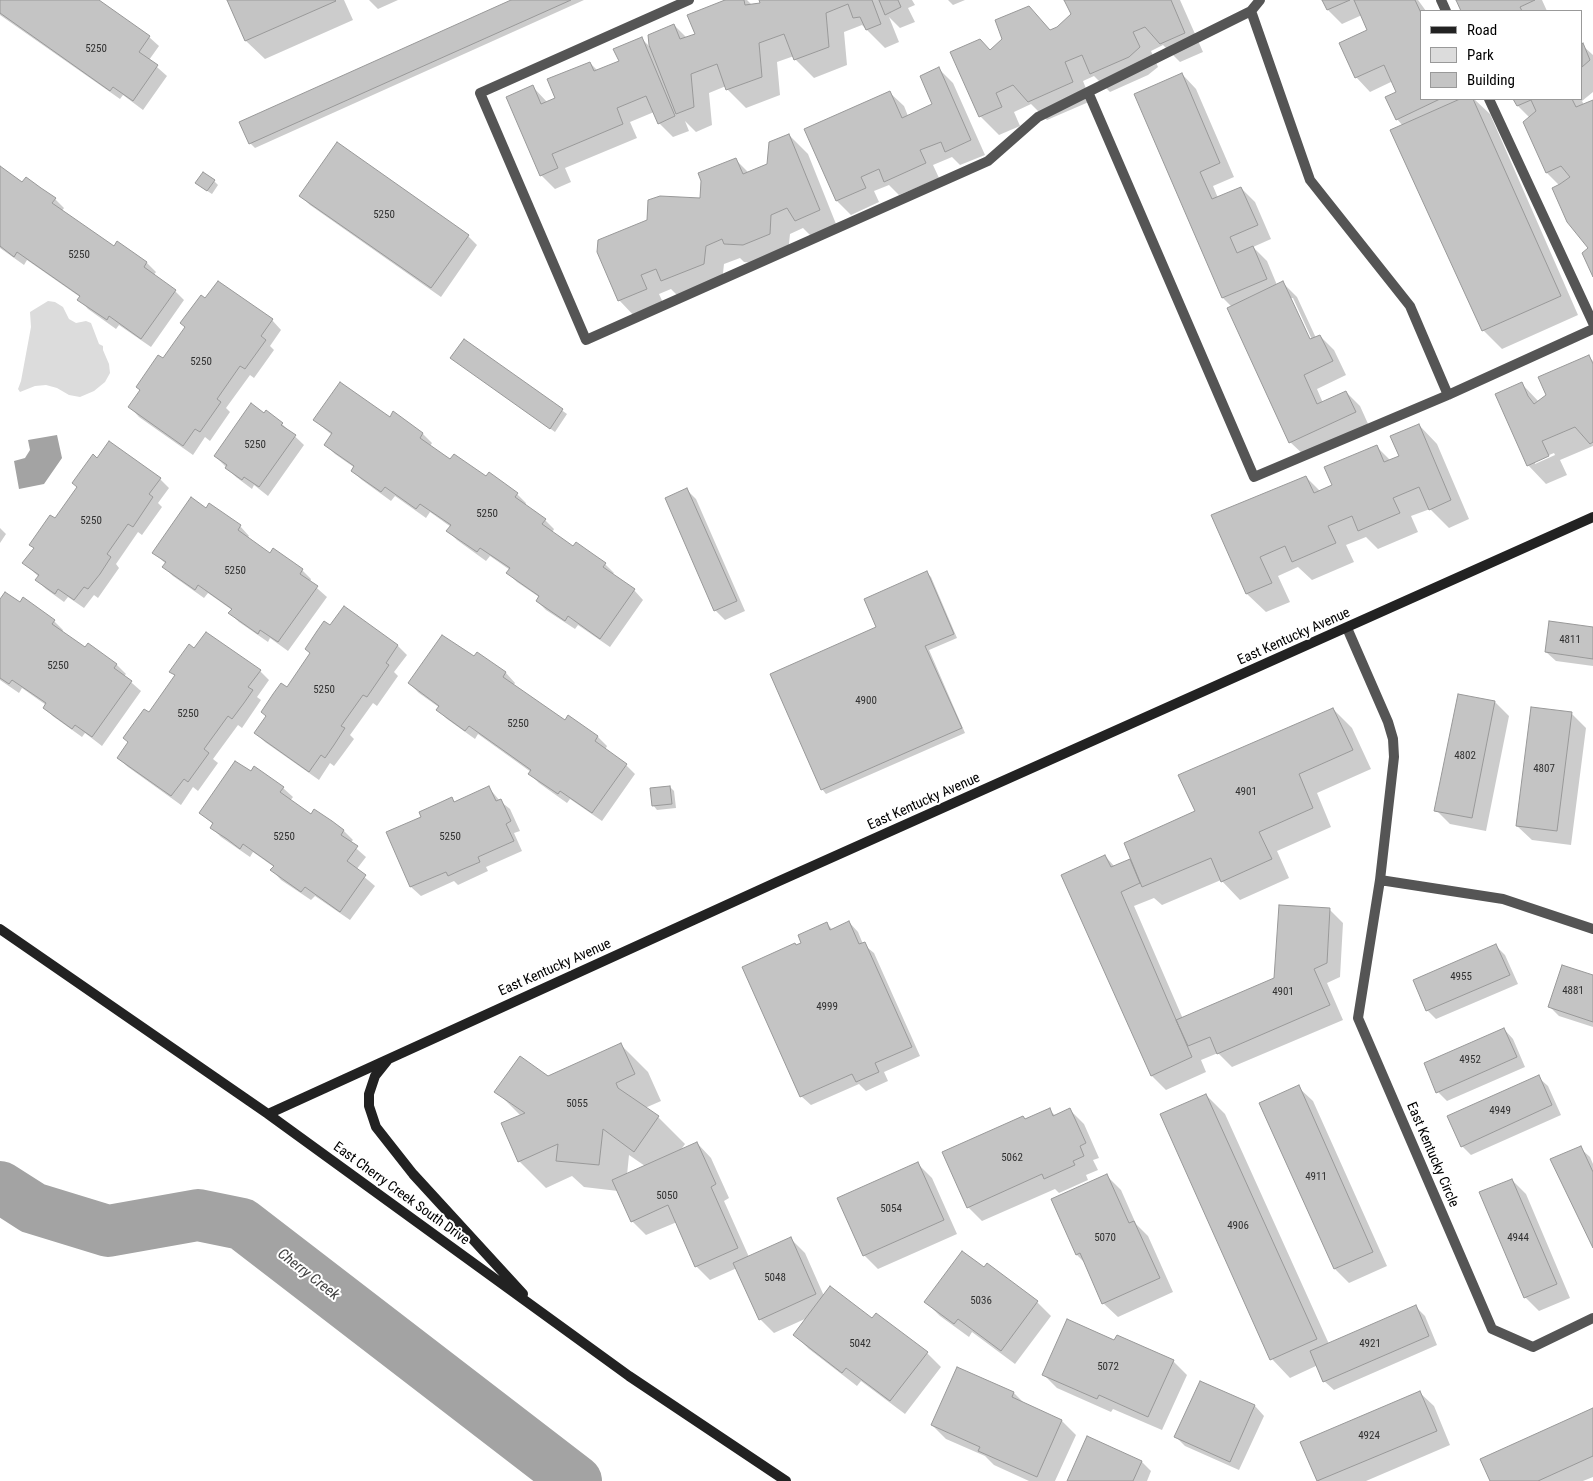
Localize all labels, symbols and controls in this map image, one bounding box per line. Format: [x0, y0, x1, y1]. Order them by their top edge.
legend [1420, 10, 1583, 100]
text: Road [1467, 21, 1497, 39]
house number: 5250 [85, 42, 107, 56]
text: Park [1467, 46, 1494, 64]
text: Building [1467, 71, 1515, 89]
house number: 5250 [373, 208, 395, 222]
house number: 5250 [68, 248, 90, 262]
house number: 5250 [190, 355, 212, 369]
house number: 5250 [244, 438, 266, 452]
house number: 5250 [476, 507, 498, 521]
house number: 5250 [80, 514, 102, 528]
house number: 5250 [224, 564, 246, 578]
street label: East Kentucky Avenue [1235, 605, 1353, 669]
house number: 4811 [1559, 633, 1581, 647]
house number: 5250 [47, 659, 69, 673]
house number: 5250 [313, 683, 335, 697]
house number: 4900 [855, 694, 877, 708]
house number: 5250 [177, 707, 199, 721]
house number: 5250 [507, 717, 529, 731]
house number: 4802 [1454, 749, 1476, 763]
house number: 4807 [1533, 762, 1555, 776]
street label: East Kentucky Avenue [865, 770, 983, 834]
house number: 4901 [1235, 785, 1257, 799]
house number: 5250 [273, 830, 295, 844]
house number: 5250 [439, 830, 461, 844]
street label: East Kentucky Avenue [496, 936, 614, 1000]
house number: 4955 [1450, 970, 1472, 984]
house number: 4881 [1562, 984, 1584, 998]
house number: 4901 [1272, 985, 1294, 999]
house number: 4999 [816, 1000, 838, 1014]
house number: 4952 [1459, 1053, 1481, 1067]
house number: 5055 [566, 1097, 588, 1111]
street label: East Kentucky Circle [1402, 1100, 1462, 1210]
house number: 4949 [1489, 1104, 1511, 1118]
street label: East Cherry Creek South Drive [330, 1139, 472, 1249]
house number: 5062 [1001, 1151, 1023, 1165]
house number: 4911 [1305, 1170, 1327, 1184]
house number: 5050 [656, 1189, 678, 1203]
house number: 5054 [880, 1202, 902, 1216]
house number: 4906 [1227, 1219, 1249, 1233]
house number: 5070 [1094, 1231, 1116, 1245]
house number: 4944 [1507, 1231, 1529, 1245]
water label: Cherry Creek [274, 1245, 342, 1305]
house number: 5048 [764, 1271, 786, 1285]
house number: 5036 [970, 1294, 992, 1308]
house number: 5042 [849, 1337, 871, 1351]
house number: 4921 [1359, 1337, 1381, 1351]
house number: 5072 [1097, 1360, 1119, 1374]
house number: 4924 [1358, 1429, 1380, 1443]

